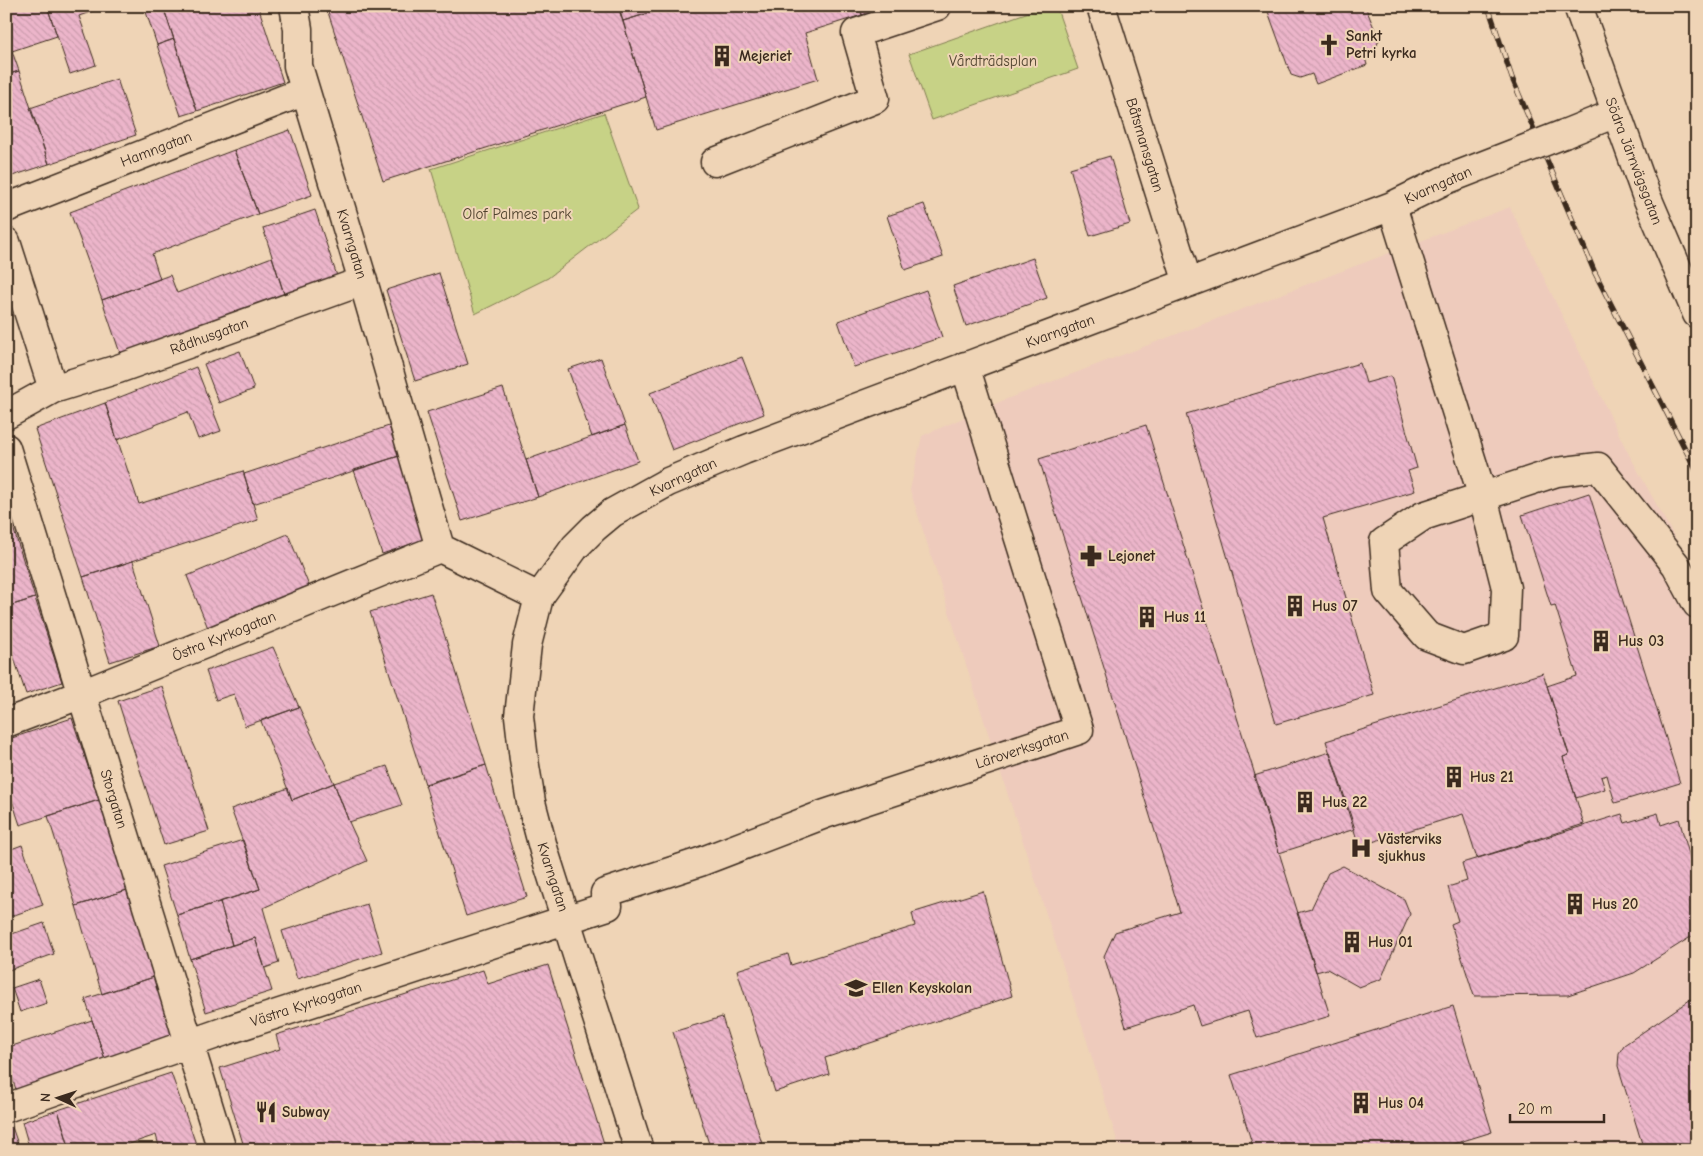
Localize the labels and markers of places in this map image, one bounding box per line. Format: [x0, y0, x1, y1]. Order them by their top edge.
place label: Sankt Petri kyrka [1346, 27, 1417, 62]
church icon: Sankt Petri kyrka [1316, 32, 1342, 58]
building icon: Mejeriet [709, 43, 735, 69]
place label: Mejeriet [739, 47, 793, 65]
pharmacy icon: Lejonet [1078, 543, 1104, 569]
place label: Lejonet [1108, 547, 1156, 565]
building icon: Hus 07 [1282, 593, 1308, 619]
place label: Hus 07 [1312, 597, 1358, 615]
building icon: Hus 11 [1134, 604, 1160, 630]
place label: Hus 11 [1164, 608, 1206, 626]
building icon: Hus 03 [1588, 628, 1614, 654]
place label: Hus 03 [1618, 632, 1664, 650]
building icon: Hus 21 [1441, 764, 1467, 790]
place label: Hus 21 [1470, 768, 1514, 786]
building icon: Hus 22 [1292, 789, 1318, 815]
place label: Hus 22 [1322, 793, 1367, 811]
place label: Västerviks sjukhus [1378, 830, 1442, 865]
hospital icon: Västerviks sjukhus [1348, 835, 1374, 861]
building icon: Hus 20 [1562, 891, 1588, 917]
place label: Hus 20 [1592, 895, 1638, 913]
building icon: Hus 01 [1339, 929, 1365, 955]
place label: Hus 01 [1368, 933, 1413, 951]
school or university icon: Ellen Keyskolan [843, 975, 869, 1001]
place label: Ellen Keyskolan [872, 979, 972, 997]
building icon: Hus 04 [1348, 1090, 1374, 1116]
place label: Hus 04 [1378, 1094, 1424, 1112]
restaurant icon: Subway [253, 1099, 279, 1125]
place label: Subway [282, 1103, 330, 1121]

